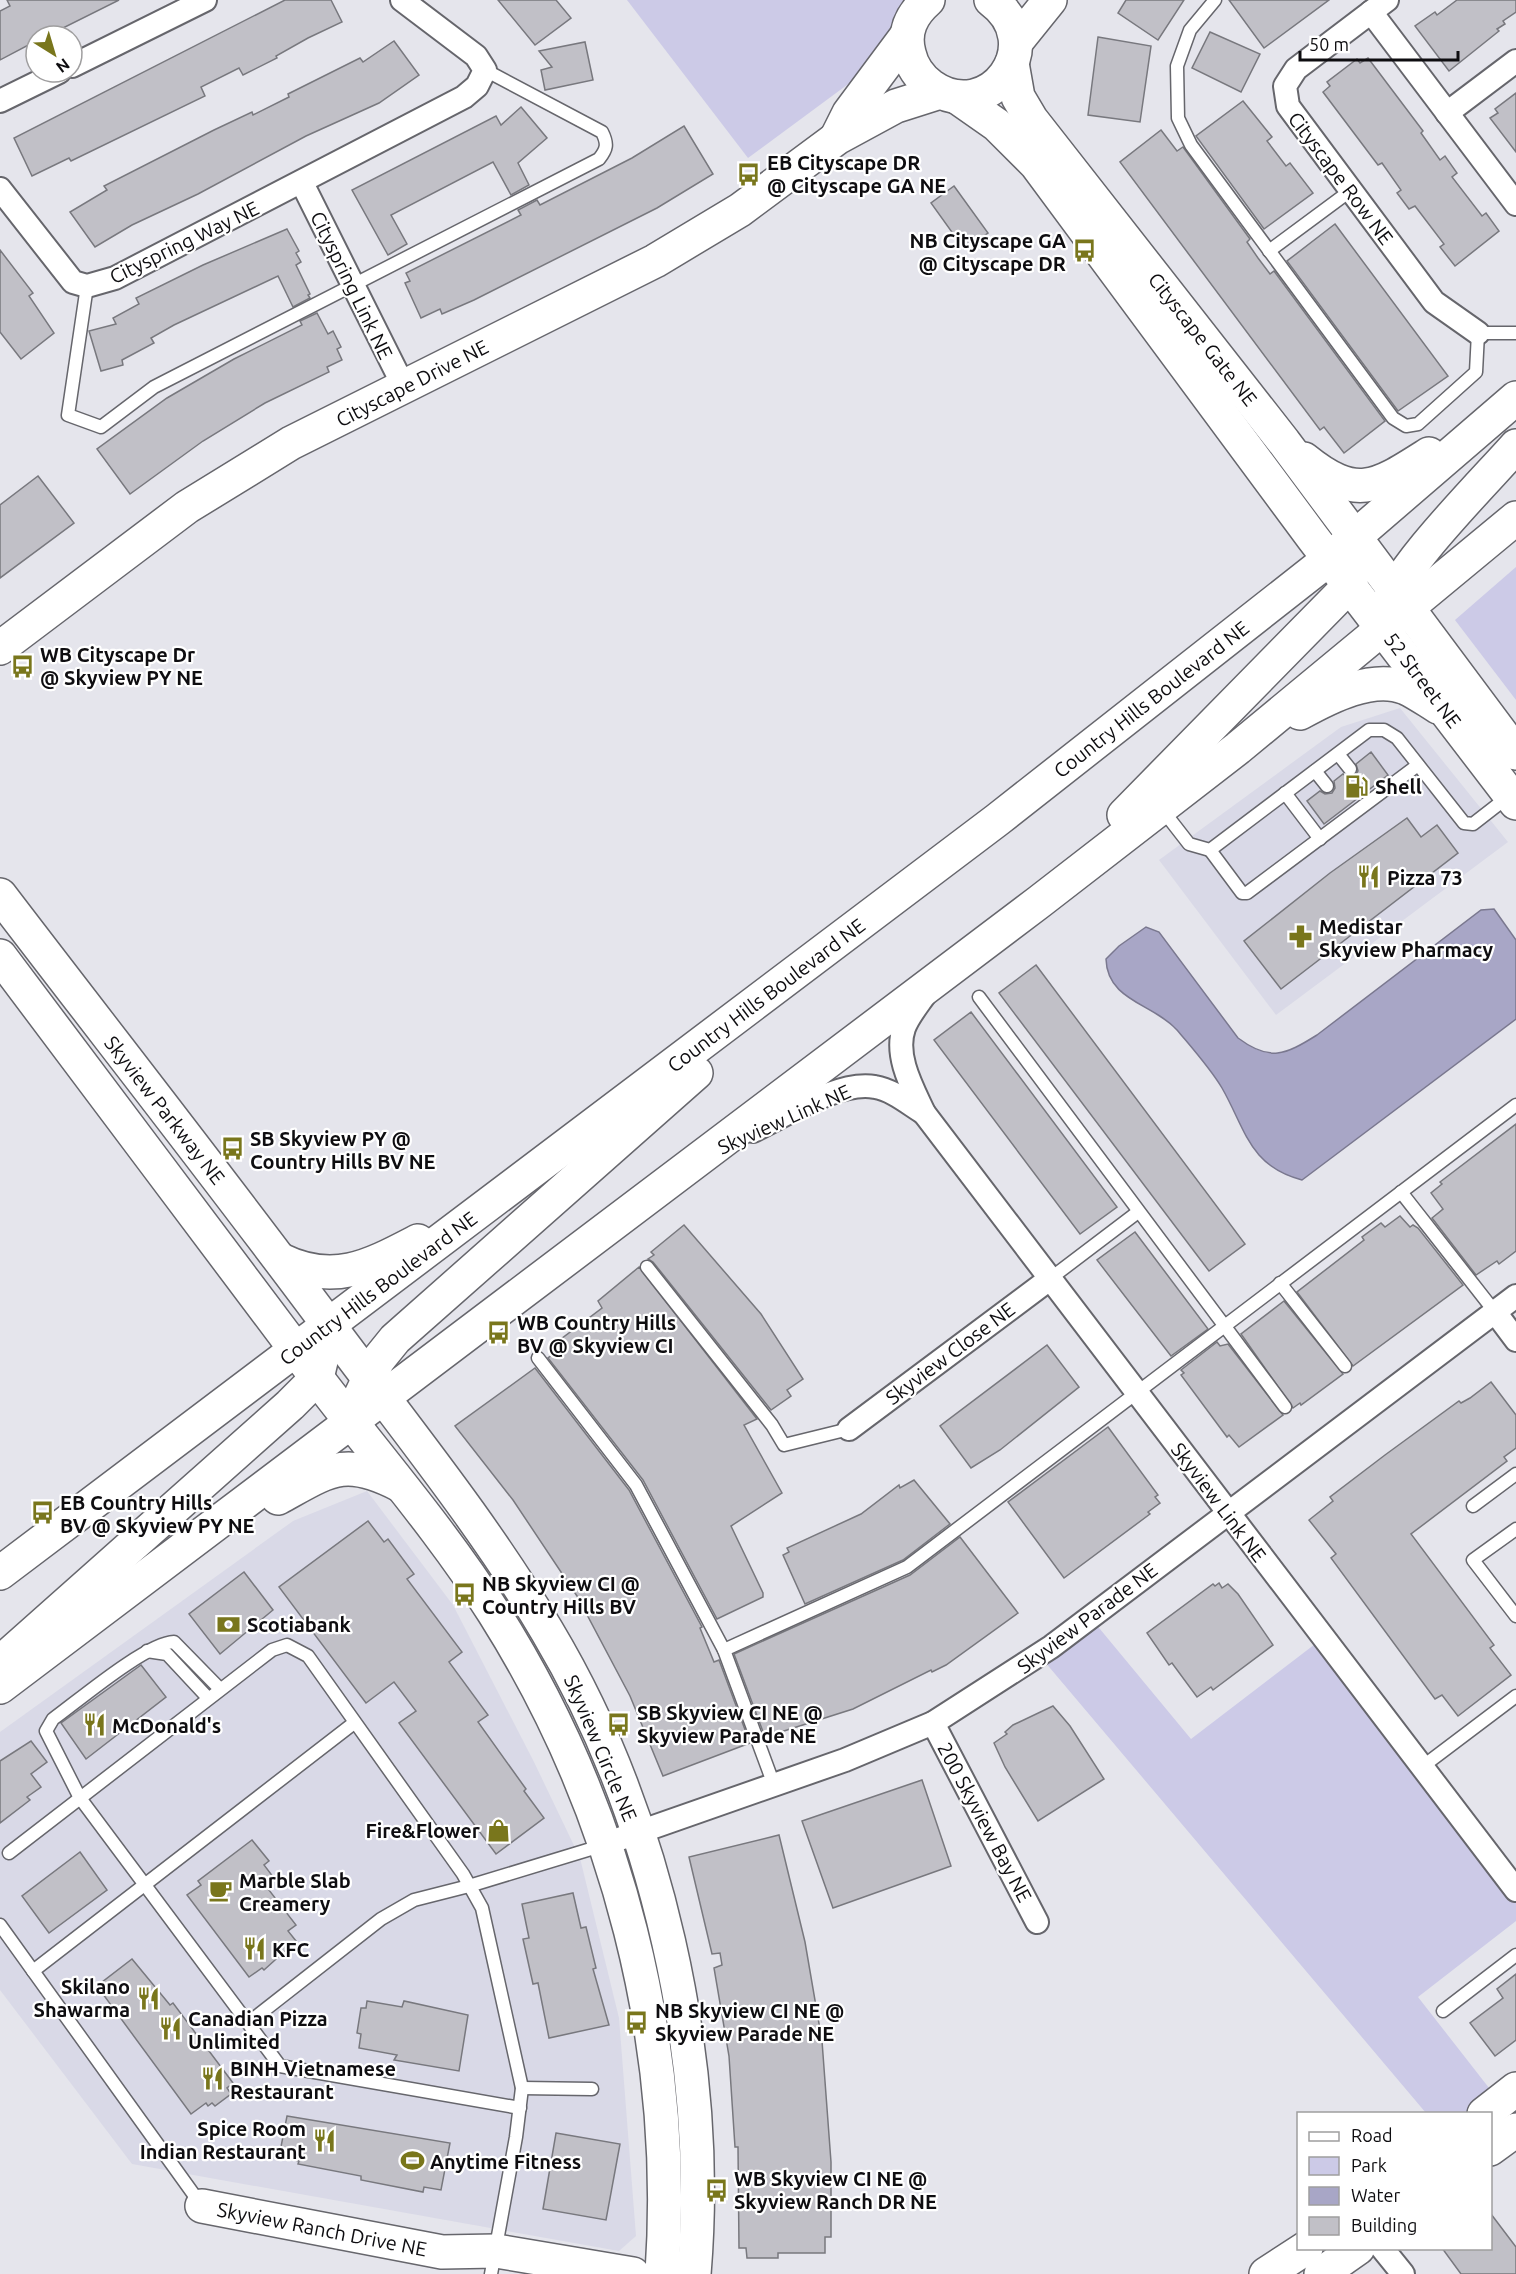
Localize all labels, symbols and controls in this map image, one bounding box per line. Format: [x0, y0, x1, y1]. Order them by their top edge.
north arrow [24, 24, 84, 84]
scale bar [1300, 24, 1458, 62]
text: 50 m [1309, 34, 1349, 54]
text: N [53, 55, 73, 77]
street label: Cityscape Row NE [1284, 107, 1398, 249]
place label: EB Cityscape DR @ Cityscape GA NE [767, 151, 946, 197]
bus stop icon: EB Cityscape DR @ Cityscape GA NE [736, 161, 762, 187]
street label: Cityspring Way NE [106, 196, 262, 288]
street label: Cityspring Link NE [306, 207, 398, 363]
place label: NB Cityscape GA @ Cityscape DR [909, 229, 1066, 275]
bus stop icon: NB Cityscape GA @ Cityscape DR [1071, 238, 1097, 264]
street label: Cityscape Gate NE [1144, 268, 1262, 410]
street label: Cityscape Drive NE [332, 335, 492, 431]
street label: Country Hills Boulevard NE [1049, 616, 1253, 782]
street label: 52 Street NE [1380, 628, 1466, 732]
place label: WB Cityscape Dr @ Skyview PY NE [40, 643, 203, 689]
bus stop icon: WB Cityscape Dr @ Skyview PY NE [9, 653, 35, 679]
fuel station icon: Shell [1344, 773, 1370, 799]
place label: Shell [1375, 775, 1422, 798]
restaurant icon: Pizza 73 [1356, 864, 1382, 890]
place label: Pizza 73 [1387, 866, 1463, 889]
street label: Country Hills Boulevard NE [663, 913, 869, 1077]
place label: Medistar Skyview Pharmacy [1319, 915, 1494, 961]
pharmacy icon: Medistar Skyview Pharmacy [1288, 924, 1314, 950]
street label: Skyview Parkway NE [100, 1031, 230, 1189]
street label: Skyview Link NE [714, 1079, 854, 1159]
place label: SB Skyview PY @ Country Hills BV NE [250, 1127, 436, 1173]
bus stop icon: SB Skyview PY @ Country Hills BV NE [219, 1136, 245, 1162]
street label: Country Hills Boulevard NE [275, 1206, 481, 1370]
street label: Skyview Close NE [881, 1297, 1019, 1409]
place label: WB Country Hills BV @ Skyview CI [517, 1311, 676, 1357]
bus stop icon: WB Country Hills BV @ Skyview CI [486, 1320, 512, 1346]
street label: Skyview Link NE [1167, 1438, 1271, 1566]
place label: EB Country Hills BV @ Skyview PY NE [60, 1491, 255, 1537]
bus stop icon: EB Country Hills BV @ Skyview PY NE [29, 1500, 55, 1526]
street label: Skyview Parade NE [1013, 1558, 1161, 1678]
place label: NB Skyview CI @ Country Hills BV [482, 1572, 640, 1618]
bus stop icon: NB Skyview CI @ Country Hills BV [451, 1582, 477, 1608]
bank icon: Scotiabank [216, 1611, 242, 1637]
place label: Scotiabank [247, 1613, 351, 1636]
street label: Skyview Circle NE [560, 1671, 642, 1825]
place label: SB Skyview CI NE @ Skyview Parade NE [637, 1701, 823, 1747]
bus stop icon: SB Skyview CI NE @ Skyview Parade NE [606, 1711, 632, 1737]
restaurant icon: McDonald's [81, 1712, 107, 1738]
place label: McDonald's [112, 1714, 221, 1737]
street label: 200 Skyview Bay NE [933, 1738, 1037, 1906]
shop icon: Fire&Flower [485, 1817, 511, 1843]
place label: Fire&Flower [365, 1819, 481, 1842]
place label: Marble Slab Creamery [239, 1869, 351, 1915]
cafe icon: Marble Slab Creamery [208, 1878, 234, 1904]
restaurant icon: KFC [241, 1936, 267, 1962]
place label: KFC [272, 1938, 309, 1961]
place label: Skilano Shawarma [34, 1975, 130, 2021]
restaurant icon: Skilano Shawarma [135, 1985, 161, 2011]
place label: NB Skyview CI NE @ Skyview Parade NE [655, 1999, 844, 2045]
place label: Canadian Pizza Unlimited [188, 2007, 328, 2053]
bus stop icon: NB Skyview CI NE @ Skyview Parade NE [624, 2009, 650, 2035]
restaurant icon: Canadian Pizza Unlimited [157, 2016, 183, 2042]
place label: BINH Vietnamese Restaurant [230, 2057, 396, 2103]
restaurant icon: BINH Vietnamese Restaurant [199, 2066, 225, 2092]
legend [1297, 2112, 1492, 2250]
place label: Spice Room Indian Restaurant [140, 2117, 306, 2163]
text: Road [1351, 2125, 1393, 2145]
restaurant icon: Spice Room Indian Restaurant [311, 2127, 337, 2153]
sports icon: Anytime Fitness [399, 2148, 425, 2174]
place label: Anytime Fitness [430, 2150, 581, 2173]
text: Park [1351, 2155, 1387, 2175]
place label: WB Skyview CI NE @ Skyview Ranch DR NE [734, 2167, 937, 2213]
bus stop icon: WB Skyview CI NE @ Skyview Ranch DR NE [703, 2177, 729, 2203]
text: Water [1351, 2185, 1401, 2205]
street label: Skyview Ranch Drive NE [215, 2197, 429, 2261]
text: Building [1351, 2215, 1417, 2235]

